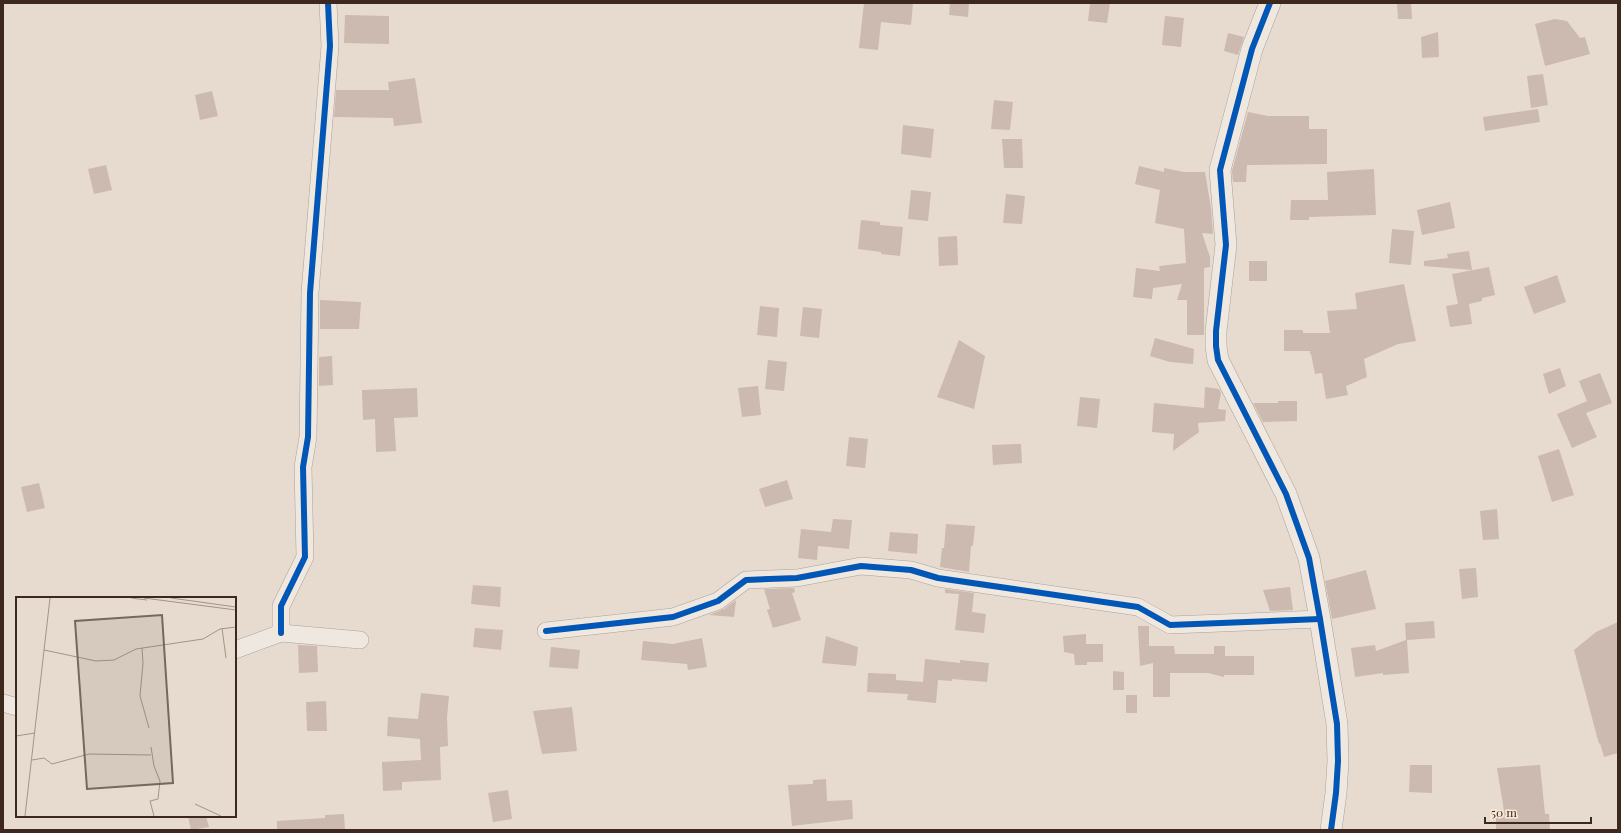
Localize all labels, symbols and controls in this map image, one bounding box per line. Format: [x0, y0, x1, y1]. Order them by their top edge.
inset map [16, 597, 236, 817]
scale bar [1485, 799, 1591, 825]
text: 50 m [1491, 804, 1517, 820]

